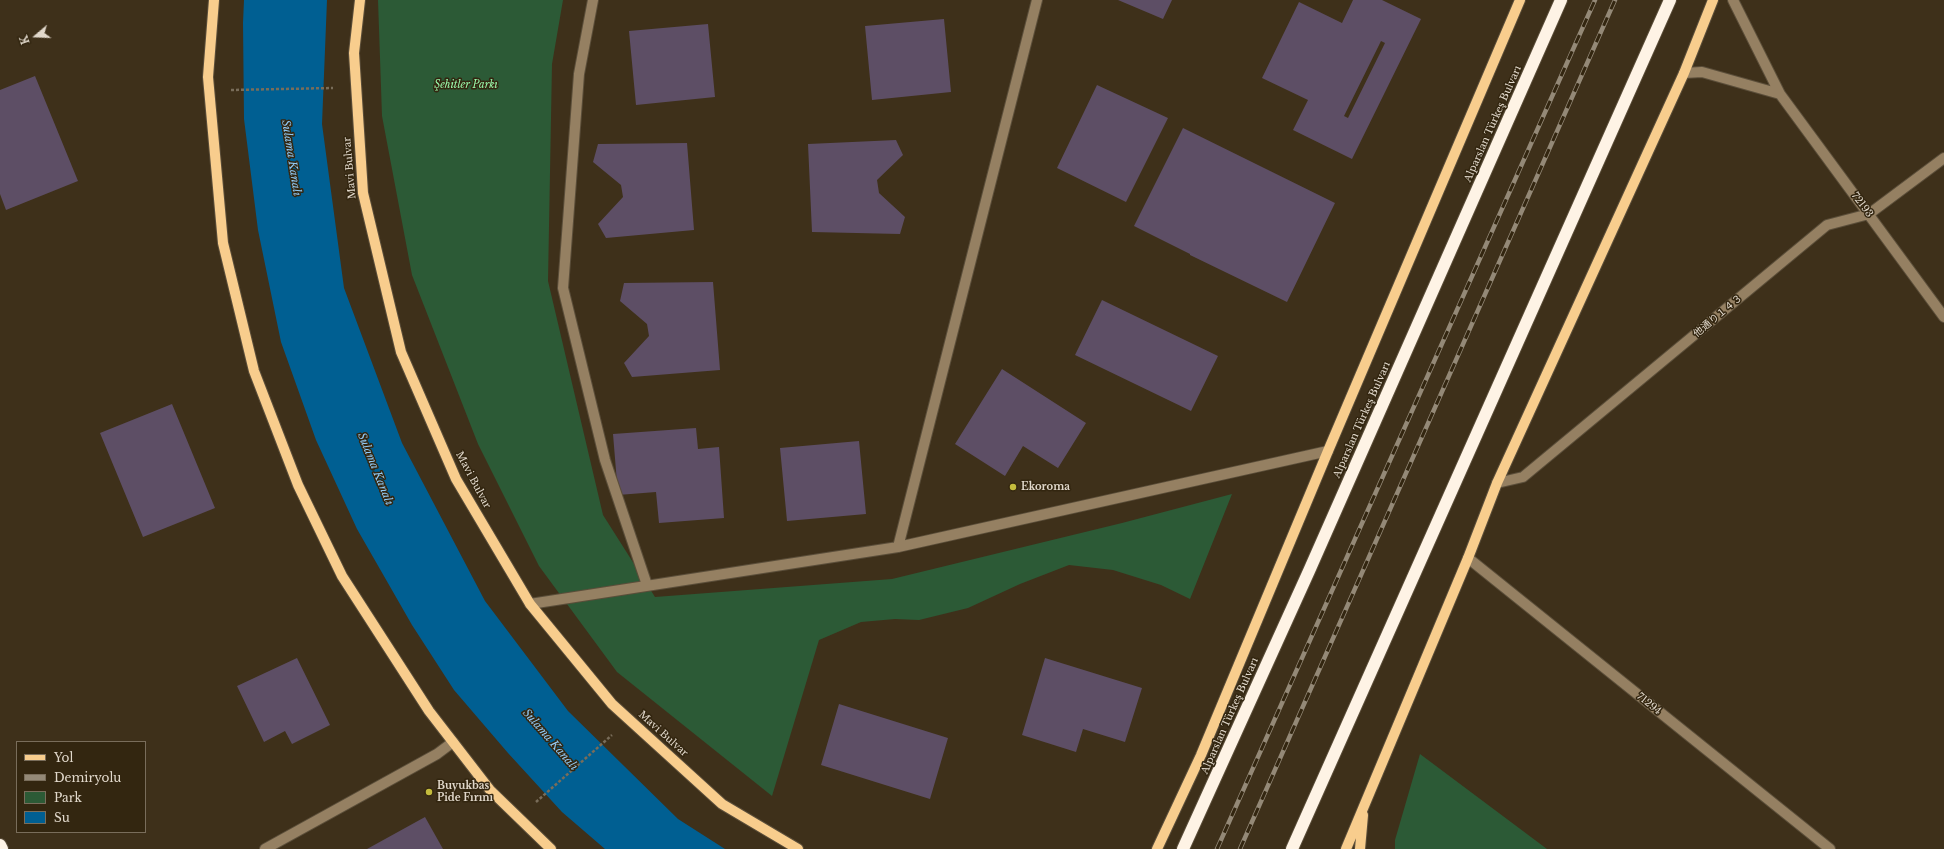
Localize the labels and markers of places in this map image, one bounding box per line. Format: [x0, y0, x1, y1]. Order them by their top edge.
place label: Ekoroma [1021, 481, 1070, 493]
marker: Ekoroma [1008, 482, 1018, 492]
place label: Buyukbas Pide Fırını [437, 780, 493, 804]
marker: Buyukbas Pide Fırını [424, 787, 434, 797]

